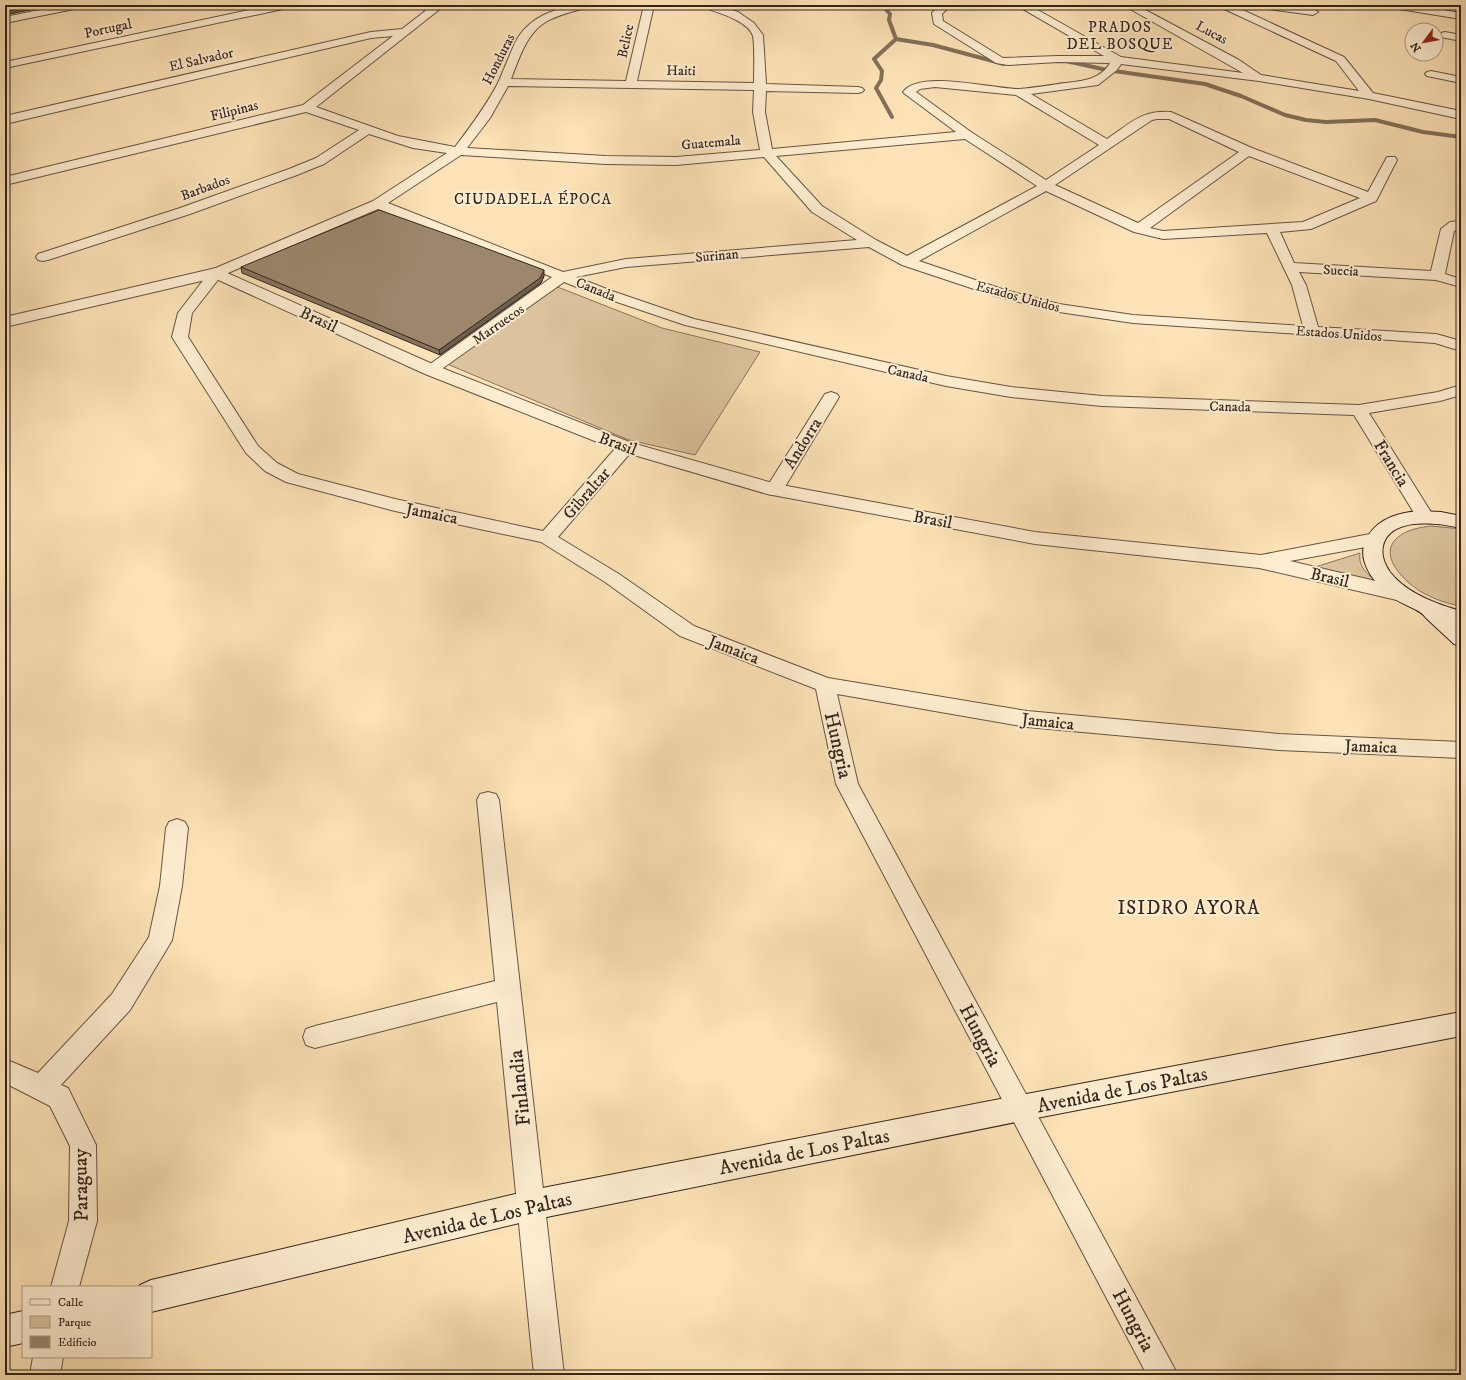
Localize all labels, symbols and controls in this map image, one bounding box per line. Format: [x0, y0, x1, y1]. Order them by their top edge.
street label: Portugal [83, 15, 134, 43]
street label: Lucas [1193, 17, 1231, 49]
district label: PRADOS DEL BOSQUE [1067, 18, 1173, 54]
street label: Belice [614, 22, 638, 60]
north arrow [1404, 22, 1444, 62]
street label: Honduras [478, 30, 520, 88]
text: N [1408, 39, 1425, 54]
street label: El Salvador [167, 44, 236, 76]
street label: Haiti [666, 62, 696, 80]
street label: Filipinas [208, 96, 260, 126]
street label: Guatemala [681, 131, 742, 155]
street label: Barbados [178, 171, 233, 205]
district label: CIUDADELA ÉPOCA [454, 190, 612, 209]
street label: Surinan [695, 245, 740, 267]
street label: Suecia [1323, 261, 1359, 281]
street label: Canada [573, 274, 618, 306]
street label: Estados Unidos [974, 277, 1062, 317]
street label: Marruecos [469, 300, 528, 349]
street label: Brasil [296, 302, 341, 338]
street label: Estados Unidos [1295, 322, 1383, 346]
street label: Canada [886, 361, 930, 387]
street label: Canada [1209, 398, 1251, 416]
street label: Andorra [779, 413, 827, 473]
street label: Brasil [595, 427, 640, 461]
street label: Francia [1368, 436, 1414, 492]
street label: Gibraltar [558, 463, 616, 524]
street label: Jamaica [402, 498, 460, 530]
street label: Brasil [912, 506, 954, 534]
street label: Brasil [1308, 563, 1351, 593]
street label: Jamaica [703, 630, 763, 670]
street label: Jamaica [1019, 708, 1076, 736]
street label: Hungria [818, 710, 857, 781]
street label: Jamaica [1342, 735, 1398, 759]
district label: ISIDRO AYORA [1118, 897, 1260, 920]
street label: Hungria [953, 1000, 1007, 1072]
street label: Finlandia [504, 1048, 537, 1127]
street label: Avenida de Los Paltas [1035, 1062, 1210, 1119]
street label: Avenida de Los Paltas [717, 1124, 892, 1181]
street label: Paraguay [68, 1148, 95, 1222]
street label: Avenida de Los Paltas [400, 1187, 575, 1250]
street label: Hungria [1106, 1285, 1160, 1357]
legend [22, 1286, 152, 1358]
text: Calle [58, 1295, 83, 1310]
text: Parque [58, 1315, 91, 1330]
text: Edificio [58, 1335, 97, 1350]

